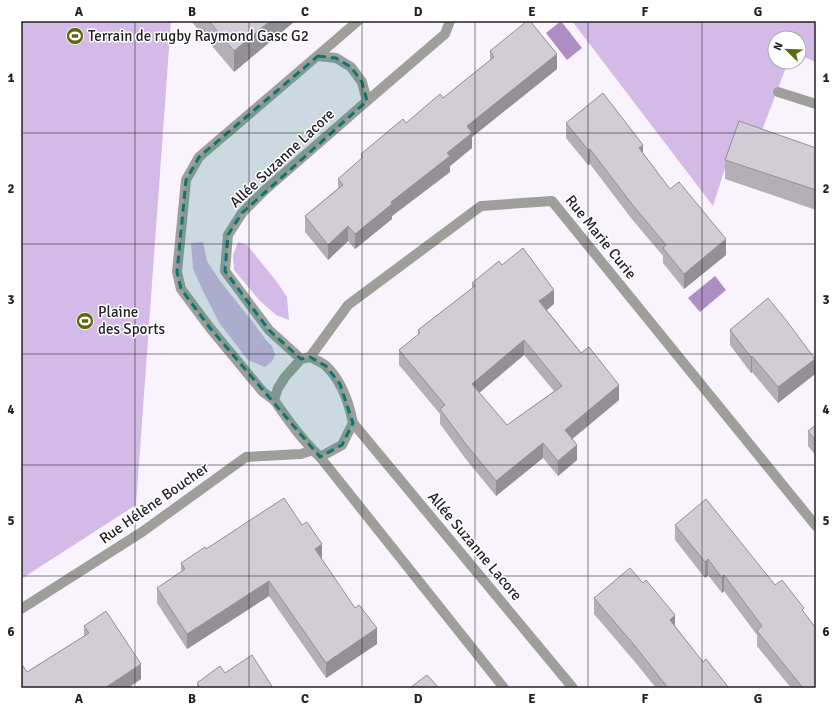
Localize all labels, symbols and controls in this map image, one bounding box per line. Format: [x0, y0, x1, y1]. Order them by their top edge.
text: A [75, 4, 84, 20]
text: B [188, 4, 196, 20]
text: C [301, 4, 309, 20]
text: D [414, 4, 423, 20]
text: E [528, 4, 536, 20]
text: F [642, 4, 649, 20]
text: G [754, 4, 762, 20]
sports icon: Terrain de rugby Raymond Gasc G2 [65, 26, 85, 46]
place label: Terrain de rugby Raymond Gasc G2 [88, 27, 309, 45]
north arrow [767, 30, 807, 70]
text: N [771, 40, 786, 52]
text: 1 [7, 70, 15, 86]
text: 1 [822, 70, 830, 86]
street label: Allée Suzanne Lacore [226, 105, 338, 211]
text: 2 [7, 181, 15, 197]
text: 2 [822, 181, 830, 197]
street label: Rue Marie Curie [562, 191, 640, 283]
text: 3 [7, 292, 15, 308]
text: 3 [822, 292, 830, 308]
place label: Plaine des Sports [98, 303, 165, 338]
sports icon: Plaine des Sports [75, 311, 95, 331]
text: 4 [7, 402, 15, 418]
text: 4 [822, 402, 830, 418]
street label: Rue Hélène Boucher [96, 458, 213, 547]
street label: Allée Suzanne Lacore [424, 488, 526, 604]
text: 5 [7, 513, 15, 529]
text: 5 [822, 513, 830, 529]
text: 6 [7, 624, 15, 640]
text: 6 [822, 624, 830, 640]
text: A [75, 691, 84, 707]
text: B [188, 691, 196, 707]
text: C [301, 691, 309, 707]
text: D [414, 691, 423, 707]
text: E [528, 691, 536, 707]
text: F [642, 691, 649, 707]
text: G [754, 691, 762, 707]

